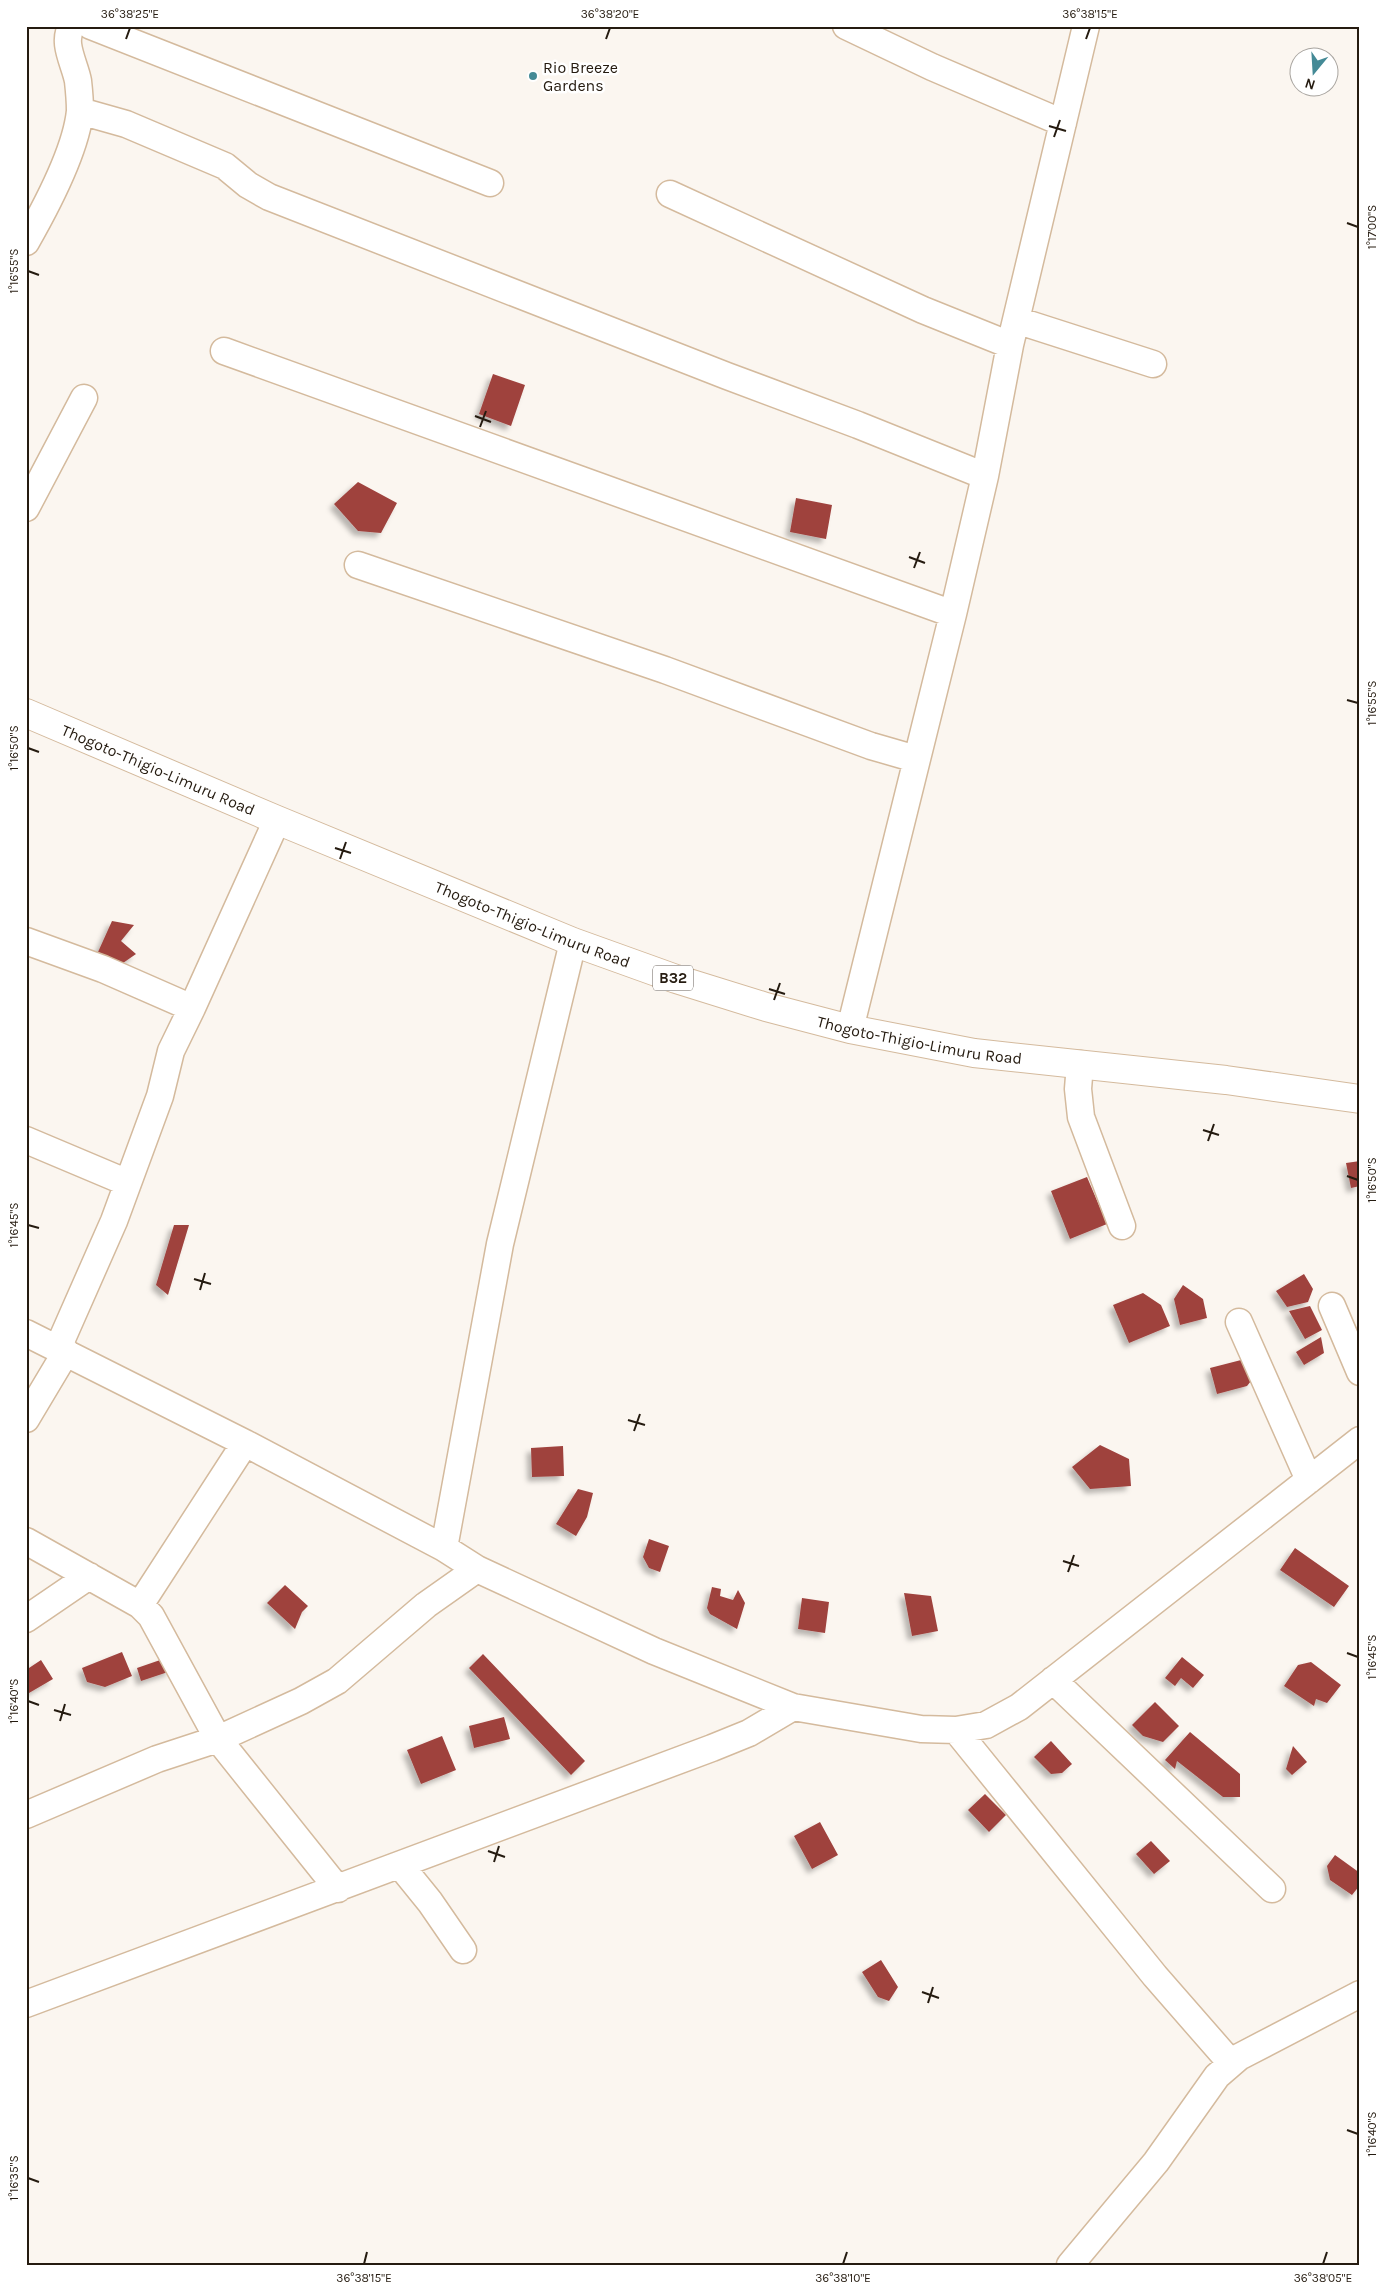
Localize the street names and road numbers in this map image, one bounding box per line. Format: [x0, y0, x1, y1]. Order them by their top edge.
street label: Thogoto-Thigio-Limuru Road [59, 720, 258, 820]
street label: Thogoto-Thigio-Limuru Road [432, 877, 633, 972]
road number: B32 [653, 966, 693, 990]
street label: Thogoto-Thigio-Limuru Road [815, 1012, 1023, 1068]

